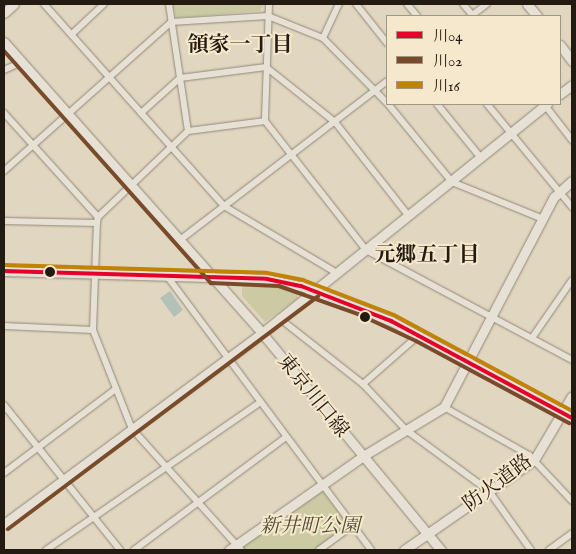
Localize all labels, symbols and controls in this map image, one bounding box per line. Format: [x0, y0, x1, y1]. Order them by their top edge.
legend [386, 15, 561, 105]
text: 川04 [433, 27, 463, 46]
district label: 領家一丁目 [188, 33, 292, 59]
text: 川02 [433, 52, 462, 71]
text: 川16 [433, 77, 460, 96]
district label: 元郷五丁目 [375, 243, 479, 269]
unlabelled marker [45, 267, 55, 277]
unlabelled marker [360, 312, 370, 322]
street label: 東京川口線 [272, 350, 354, 442]
street label: 防火道路 [459, 449, 537, 517]
park label: 新井町公園 [260, 514, 360, 538]

